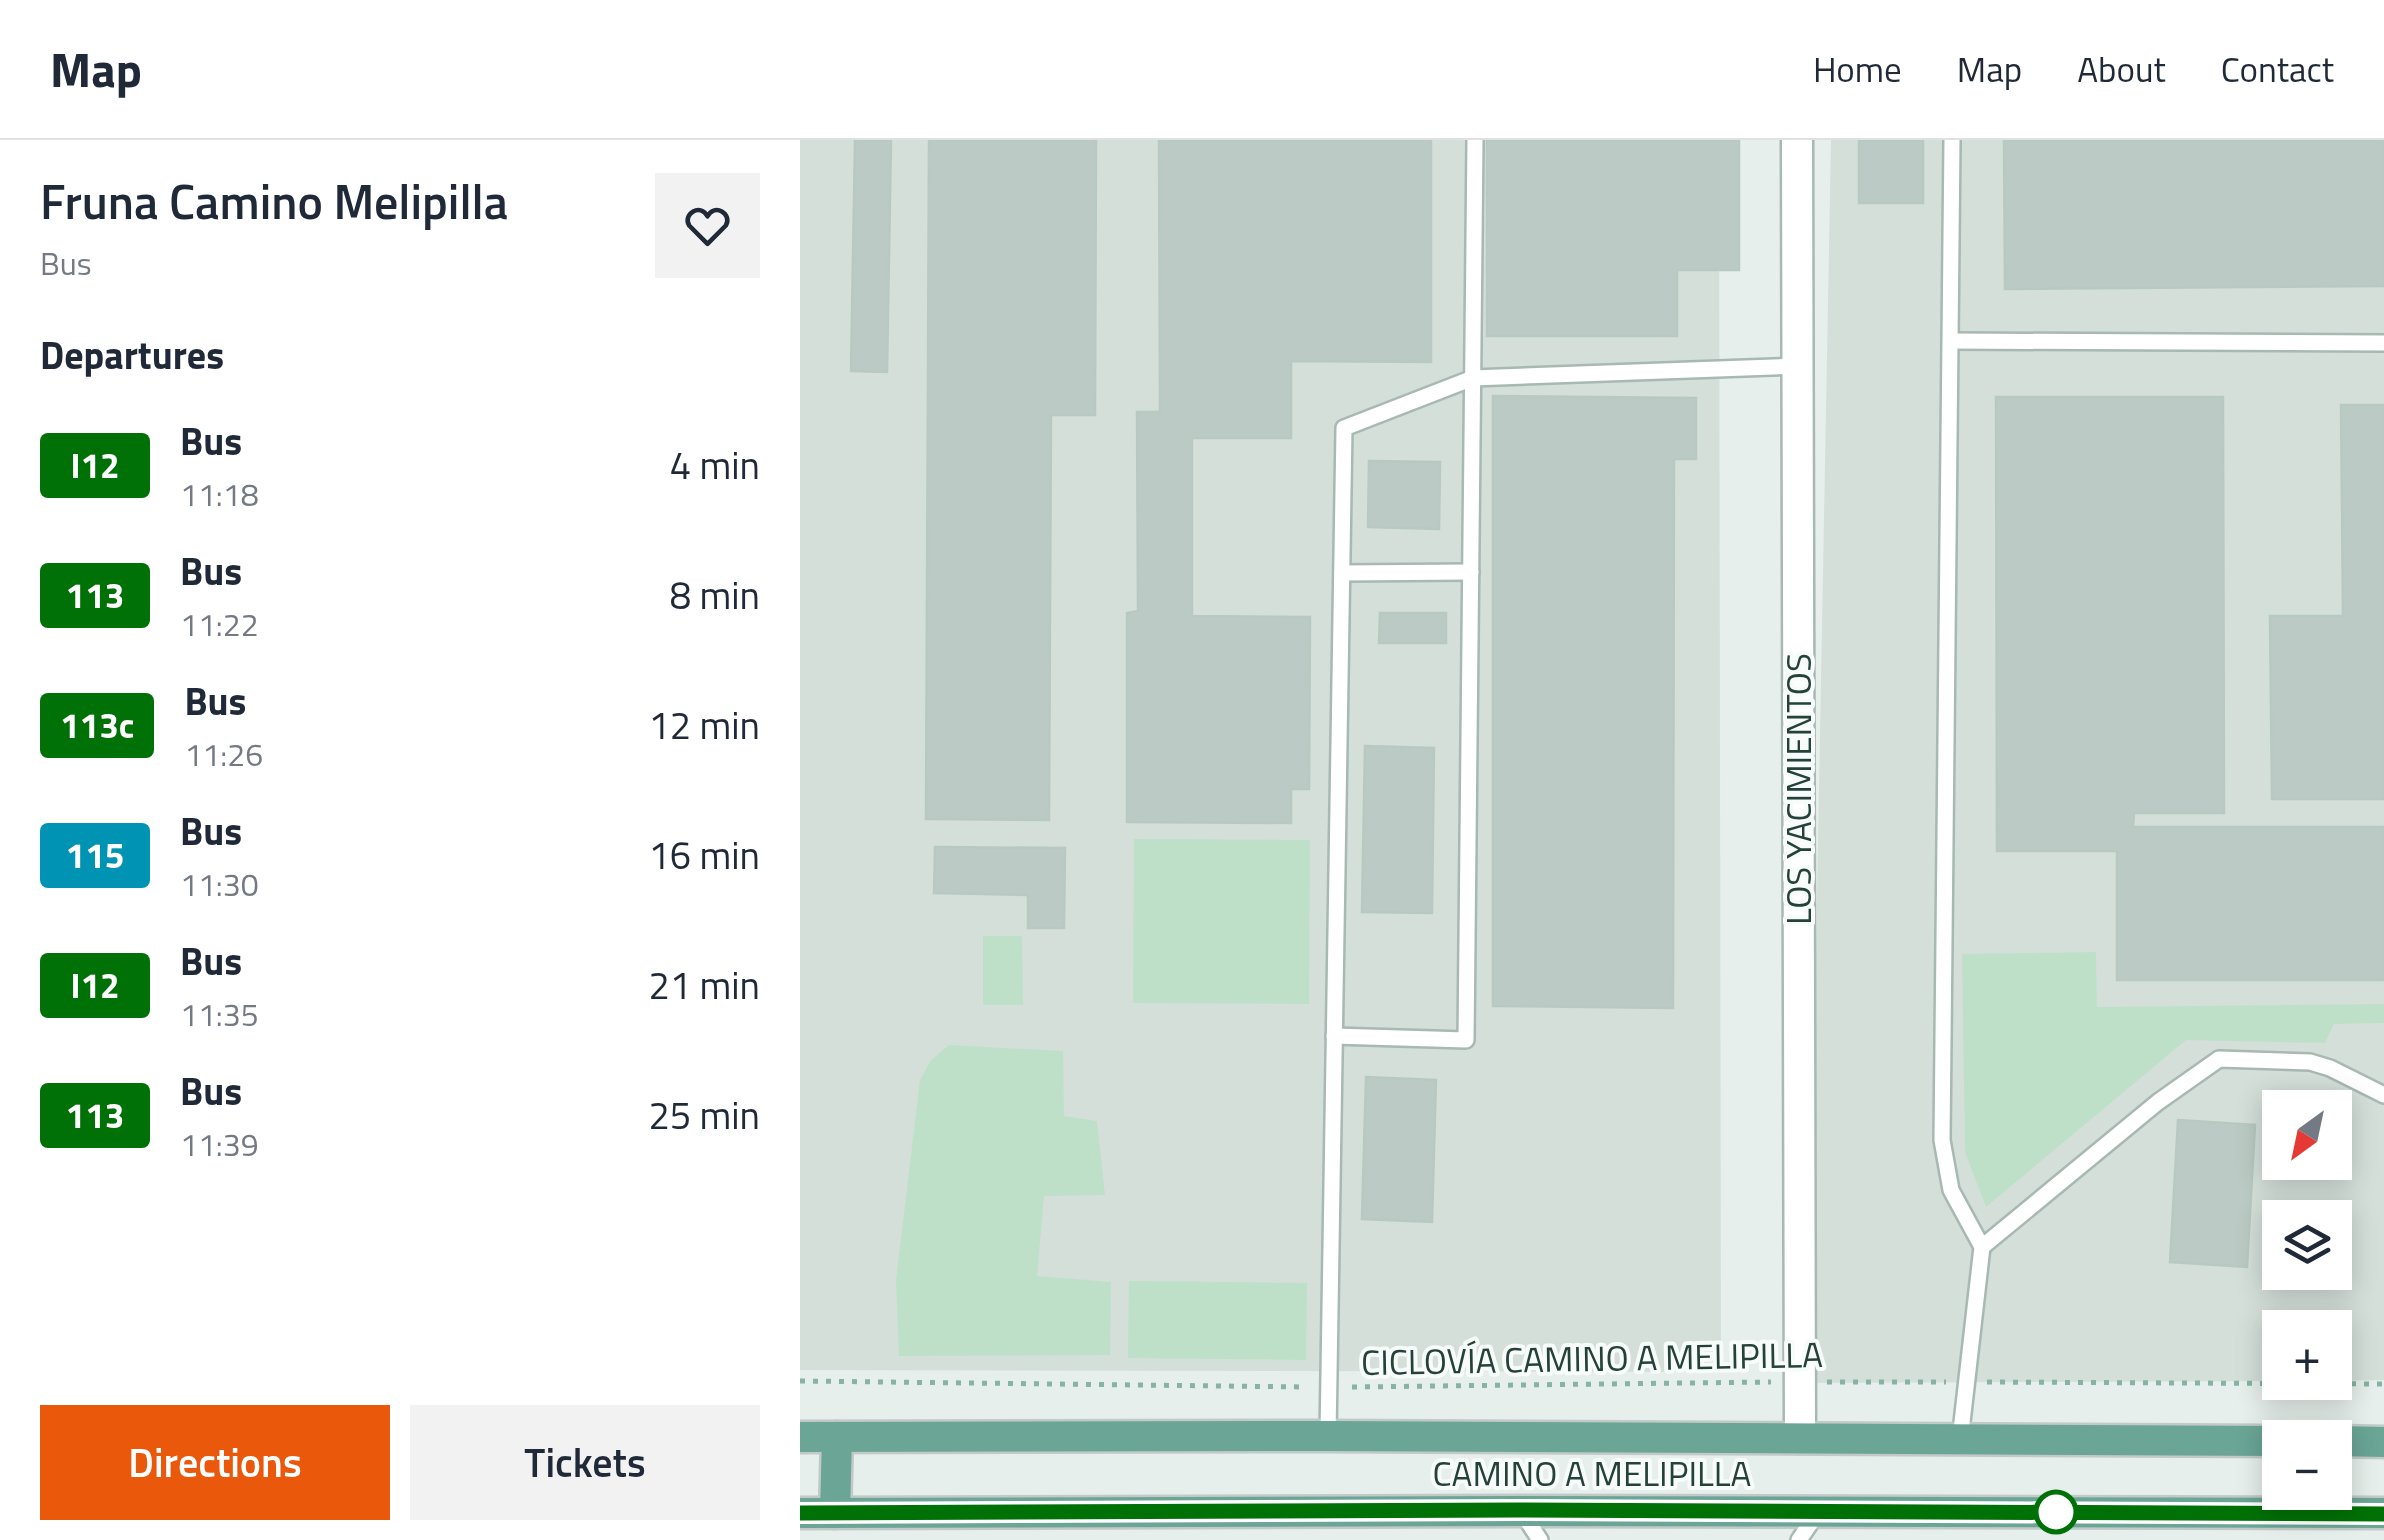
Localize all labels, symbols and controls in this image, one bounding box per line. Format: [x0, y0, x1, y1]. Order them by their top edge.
text: Map [50, 33, 142, 106]
text: Home [1813, 42, 1902, 96]
text: Map [1957, 42, 2022, 96]
text: About [2077, 42, 2166, 96]
text: Contact [2221, 42, 2334, 96]
text: Fruna Camino Melipilla [40, 165, 508, 238]
button: heart [655, 173, 760, 278]
text: Bus [40, 239, 92, 287]
text: Departures [40, 326, 224, 384]
text: Bus [180, 412, 242, 470]
text: 4 min [670, 436, 760, 494]
text: I12 [70, 438, 120, 492]
text: 11:18 [180, 470, 259, 518]
text: Bus [180, 542, 242, 600]
text: 8 min [670, 566, 760, 624]
text: 113 [66, 568, 124, 622]
text: 11:22 [180, 600, 259, 648]
street label: LOS YACIMIENTOS [1771, 653, 1825, 925]
text: Bus [184, 672, 247, 730]
text: 12 min [649, 696, 760, 754]
text: 113c [60, 698, 134, 752]
text: 11:26 [184, 730, 263, 778]
text: Bus [180, 802, 242, 860]
text: 16 min [649, 826, 760, 884]
text: 115 [66, 828, 124, 882]
text: 11:30 [180, 860, 259, 908]
text: Bus [180, 932, 242, 990]
text: 21 min [649, 956, 760, 1014]
text: I12 [70, 958, 120, 1012]
text: 11:35 [180, 990, 259, 1038]
text: Bus [180, 1062, 242, 1120]
text: 25 min [649, 1086, 760, 1144]
text: 113 [66, 1088, 124, 1142]
north arrow [2262, 1090, 2352, 1180]
map controls [2262, 1090, 2352, 1510]
text: 11:39 [180, 1120, 259, 1168]
button: layers [2262, 1200, 2352, 1290]
button: + [2262, 1310, 2352, 1400]
street label: CICLOVÍA CAMINO A MELIPILLA [1361, 1327, 1823, 1389]
button: Directions [40, 1405, 390, 1520]
button: Tickets [410, 1405, 760, 1520]
button: − [2262, 1420, 2352, 1510]
street label: CAMINO A MELIPILLA [1433, 1446, 1752, 1500]
unlabelled marker [2035, 1491, 2077, 1533]

